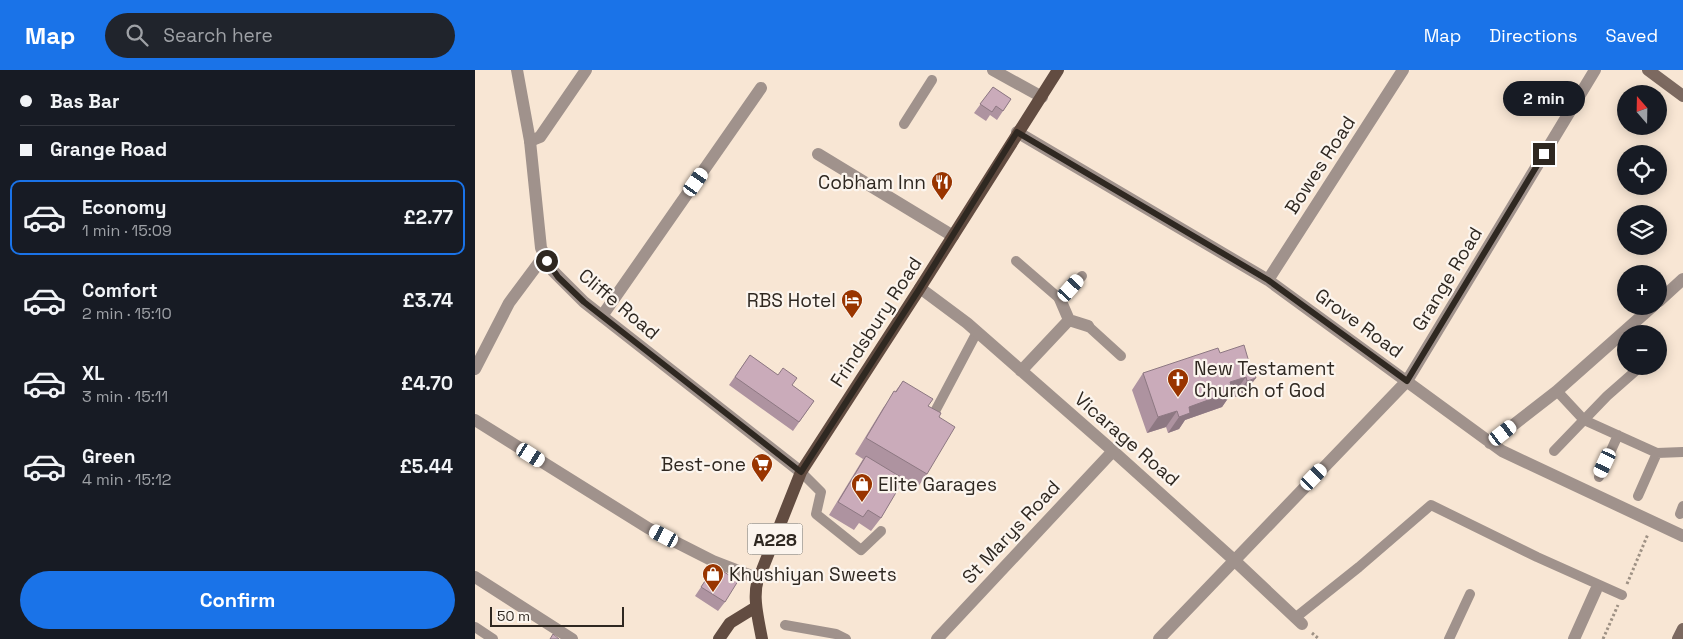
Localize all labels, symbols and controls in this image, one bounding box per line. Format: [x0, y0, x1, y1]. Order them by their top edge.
search box [105, 13, 455, 58]
text: Map [25, 20, 75, 51]
icon: search [123, 21, 151, 49]
text: Search here [163, 23, 273, 48]
text: Map [1424, 24, 1461, 47]
text: Directions [1489, 24, 1578, 47]
text: Saved [1606, 24, 1658, 47]
callout: 2 min [1503, 82, 1585, 116]
north arrow [1617, 85, 1667, 135]
map controls [1617, 85, 1667, 375]
text: 2 min [1523, 88, 1565, 109]
text: Bas Bar [50, 89, 119, 114]
street label: Bowes Road [1279, 111, 1361, 219]
text: Grange Road [50, 137, 167, 162]
route end [1533, 143, 1555, 165]
button: locate [1617, 145, 1667, 195]
car [681, 165, 710, 199]
place label: Cobham Inn [818, 170, 926, 195]
restaurant icon: Cobham Inn [930, 170, 954, 201]
icon: car [22, 195, 67, 240]
text: Economy [82, 195, 166, 220]
text: £2.77 [404, 205, 453, 230]
button: layers [1617, 205, 1667, 255]
text: 1 min · 15:09 [82, 220, 172, 241]
street label: Grange Road [1406, 222, 1488, 336]
route start [536, 250, 558, 272]
street label: Frindsbury Road [825, 252, 927, 392]
street label: Cliffe Road [573, 263, 665, 345]
button: + [1617, 265, 1667, 315]
car [1055, 272, 1086, 304]
icon: car [22, 278, 67, 323]
text: Comfort [82, 278, 158, 303]
street label: Grove Road [1310, 283, 1408, 363]
text: £3.74 [403, 288, 453, 313]
place label: RBS Hotel [747, 288, 836, 313]
hotel icon: RBS Hotel [840, 288, 864, 319]
text: 2 min · 15:10 [82, 303, 172, 324]
button: − [1617, 325, 1667, 375]
place label: New Testament Church of God [1194, 356, 1335, 403]
icon: car [22, 361, 67, 406]
text: XL [82, 361, 105, 386]
church icon: New Testament Church of God [1166, 367, 1190, 398]
text: £4.70 [401, 371, 453, 396]
text: 3 min · 15:11 [82, 386, 168, 407]
street label: Vicarage Road [1069, 387, 1185, 491]
car [1486, 418, 1519, 448]
car [514, 441, 547, 469]
icon: car [22, 444, 67, 489]
text: Green [82, 444, 135, 469]
car [1591, 446, 1618, 480]
place label: Best-one [661, 452, 746, 477]
supermarket icon: Best-one [750, 452, 774, 483]
text: £5.44 [400, 454, 453, 479]
car [1298, 461, 1329, 493]
text: 4 min · 15:12 [82, 469, 171, 490]
shop icon: Elite Garages [850, 472, 874, 503]
place label: Elite Garages [878, 472, 997, 497]
street label: St Marys Road [957, 475, 1065, 589]
car [647, 523, 680, 549]
road number: A228 [747, 524, 803, 554]
shop icon: Khushiyan Sweets [701, 562, 725, 593]
place label: Khushiyan Sweets [729, 562, 897, 587]
button: Confirm [20, 571, 455, 629]
scale bar [490, 604, 624, 627]
text: 50 m [497, 607, 530, 625]

